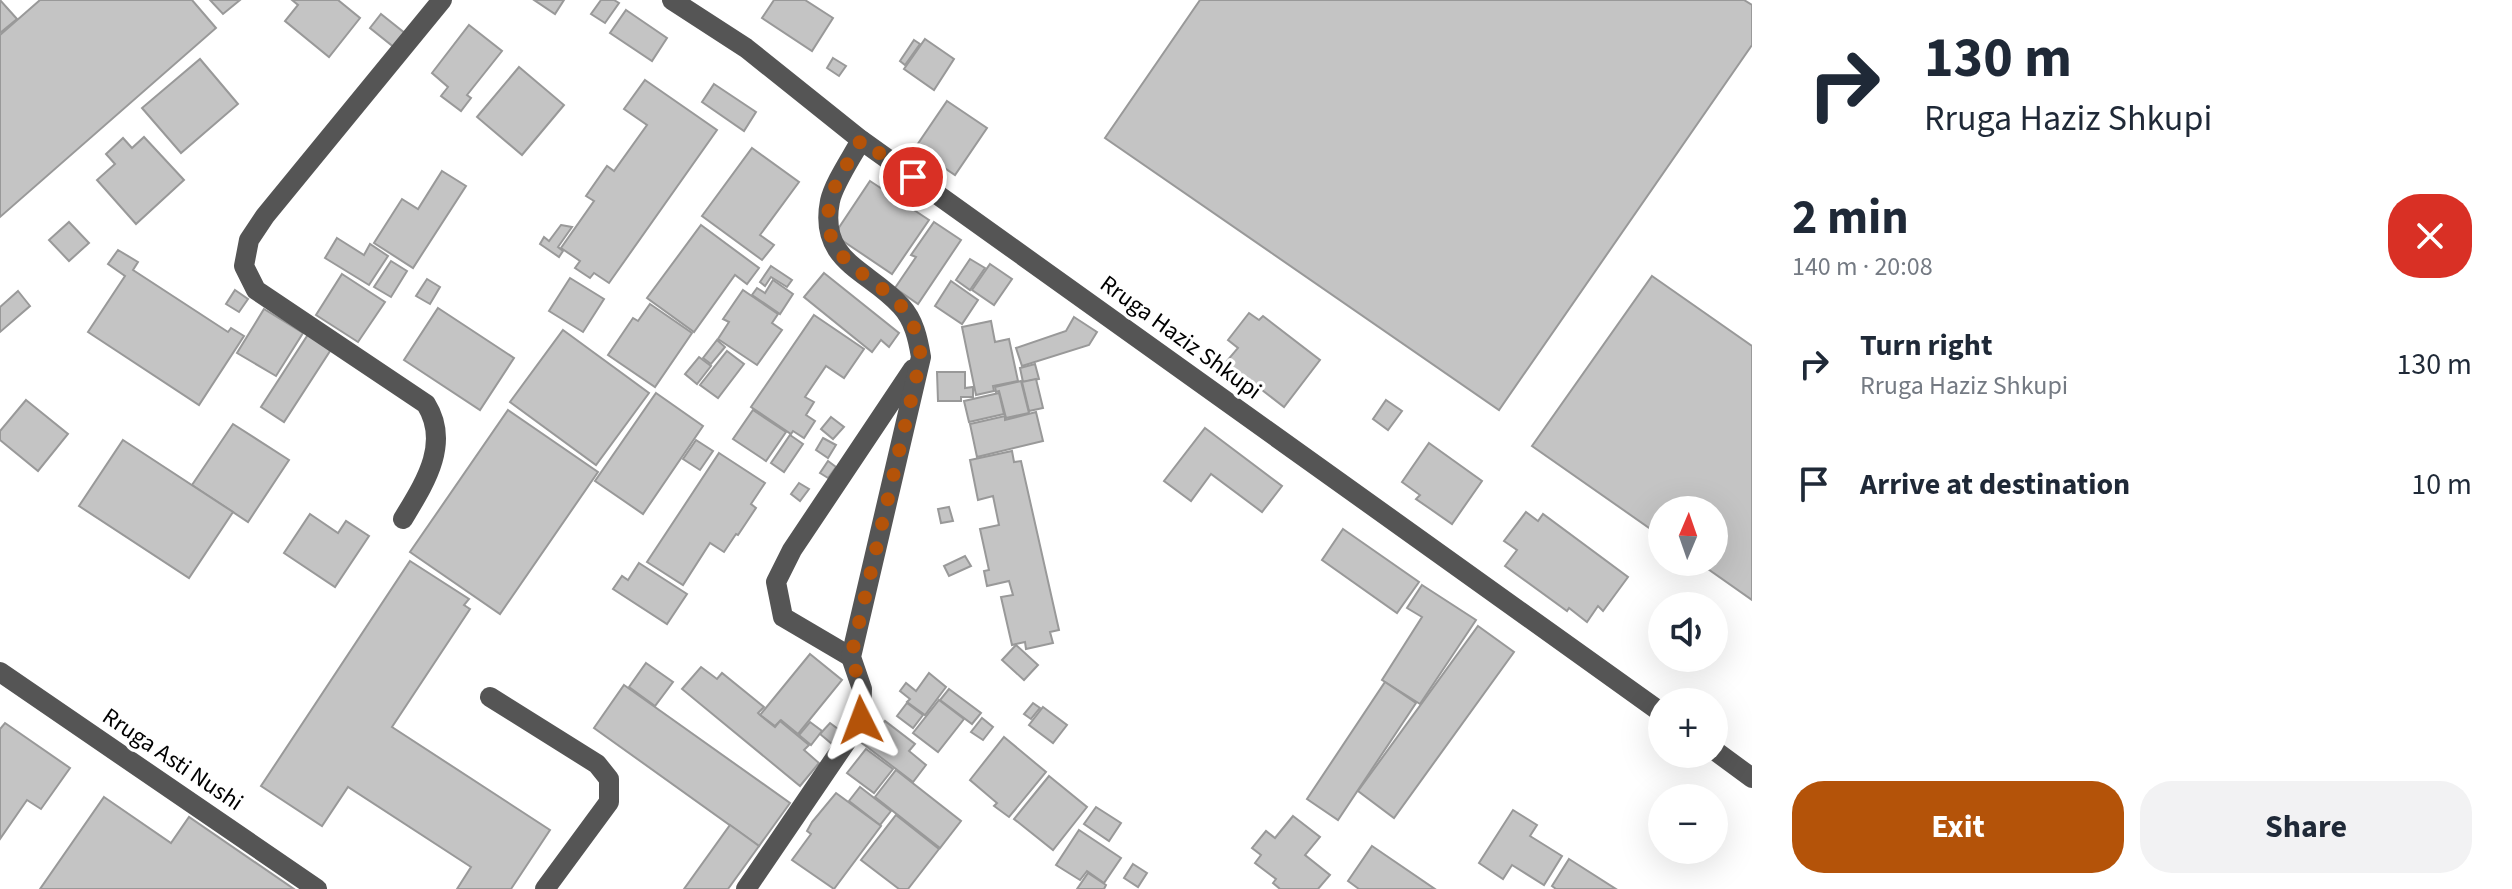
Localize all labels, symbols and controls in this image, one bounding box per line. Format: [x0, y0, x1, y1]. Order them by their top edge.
text: 130 m [1924, 19, 2072, 98]
icon: right [1792, 32, 1896, 136]
text: Rruga Haziz Shkupi [1924, 93, 2212, 144]
pin [879, 143, 947, 211]
icon: arrive [891, 155, 935, 199]
text: 2 min [1792, 184, 1909, 252]
button: close [2388, 194, 2472, 278]
text: 140 m · 20:08 [1792, 248, 1933, 285]
street label: Rruga Haziz Shkupi [1093, 267, 1269, 408]
text: Turn right [1860, 324, 1992, 367]
icon: right [1792, 342, 1836, 386]
text: 130 m [2396, 343, 2472, 386]
text: Rruga Haziz Shkupi [1860, 367, 2068, 404]
icon: arrive [1792, 462, 1836, 506]
text: Arrive at destination [1860, 463, 2130, 506]
text: 10 m [2411, 463, 2472, 506]
north arrow [1648, 496, 1728, 576]
map controls [1648, 496, 1728, 864]
button: sound [1648, 592, 1728, 672]
position arrow [819, 678, 903, 762]
button: + [1648, 688, 1728, 768]
street label: Rruga Asti Nushi [95, 699, 250, 820]
button: Exit [1792, 781, 2124, 873]
button: Share [2140, 781, 2472, 873]
button: − [1648, 784, 1728, 864]

